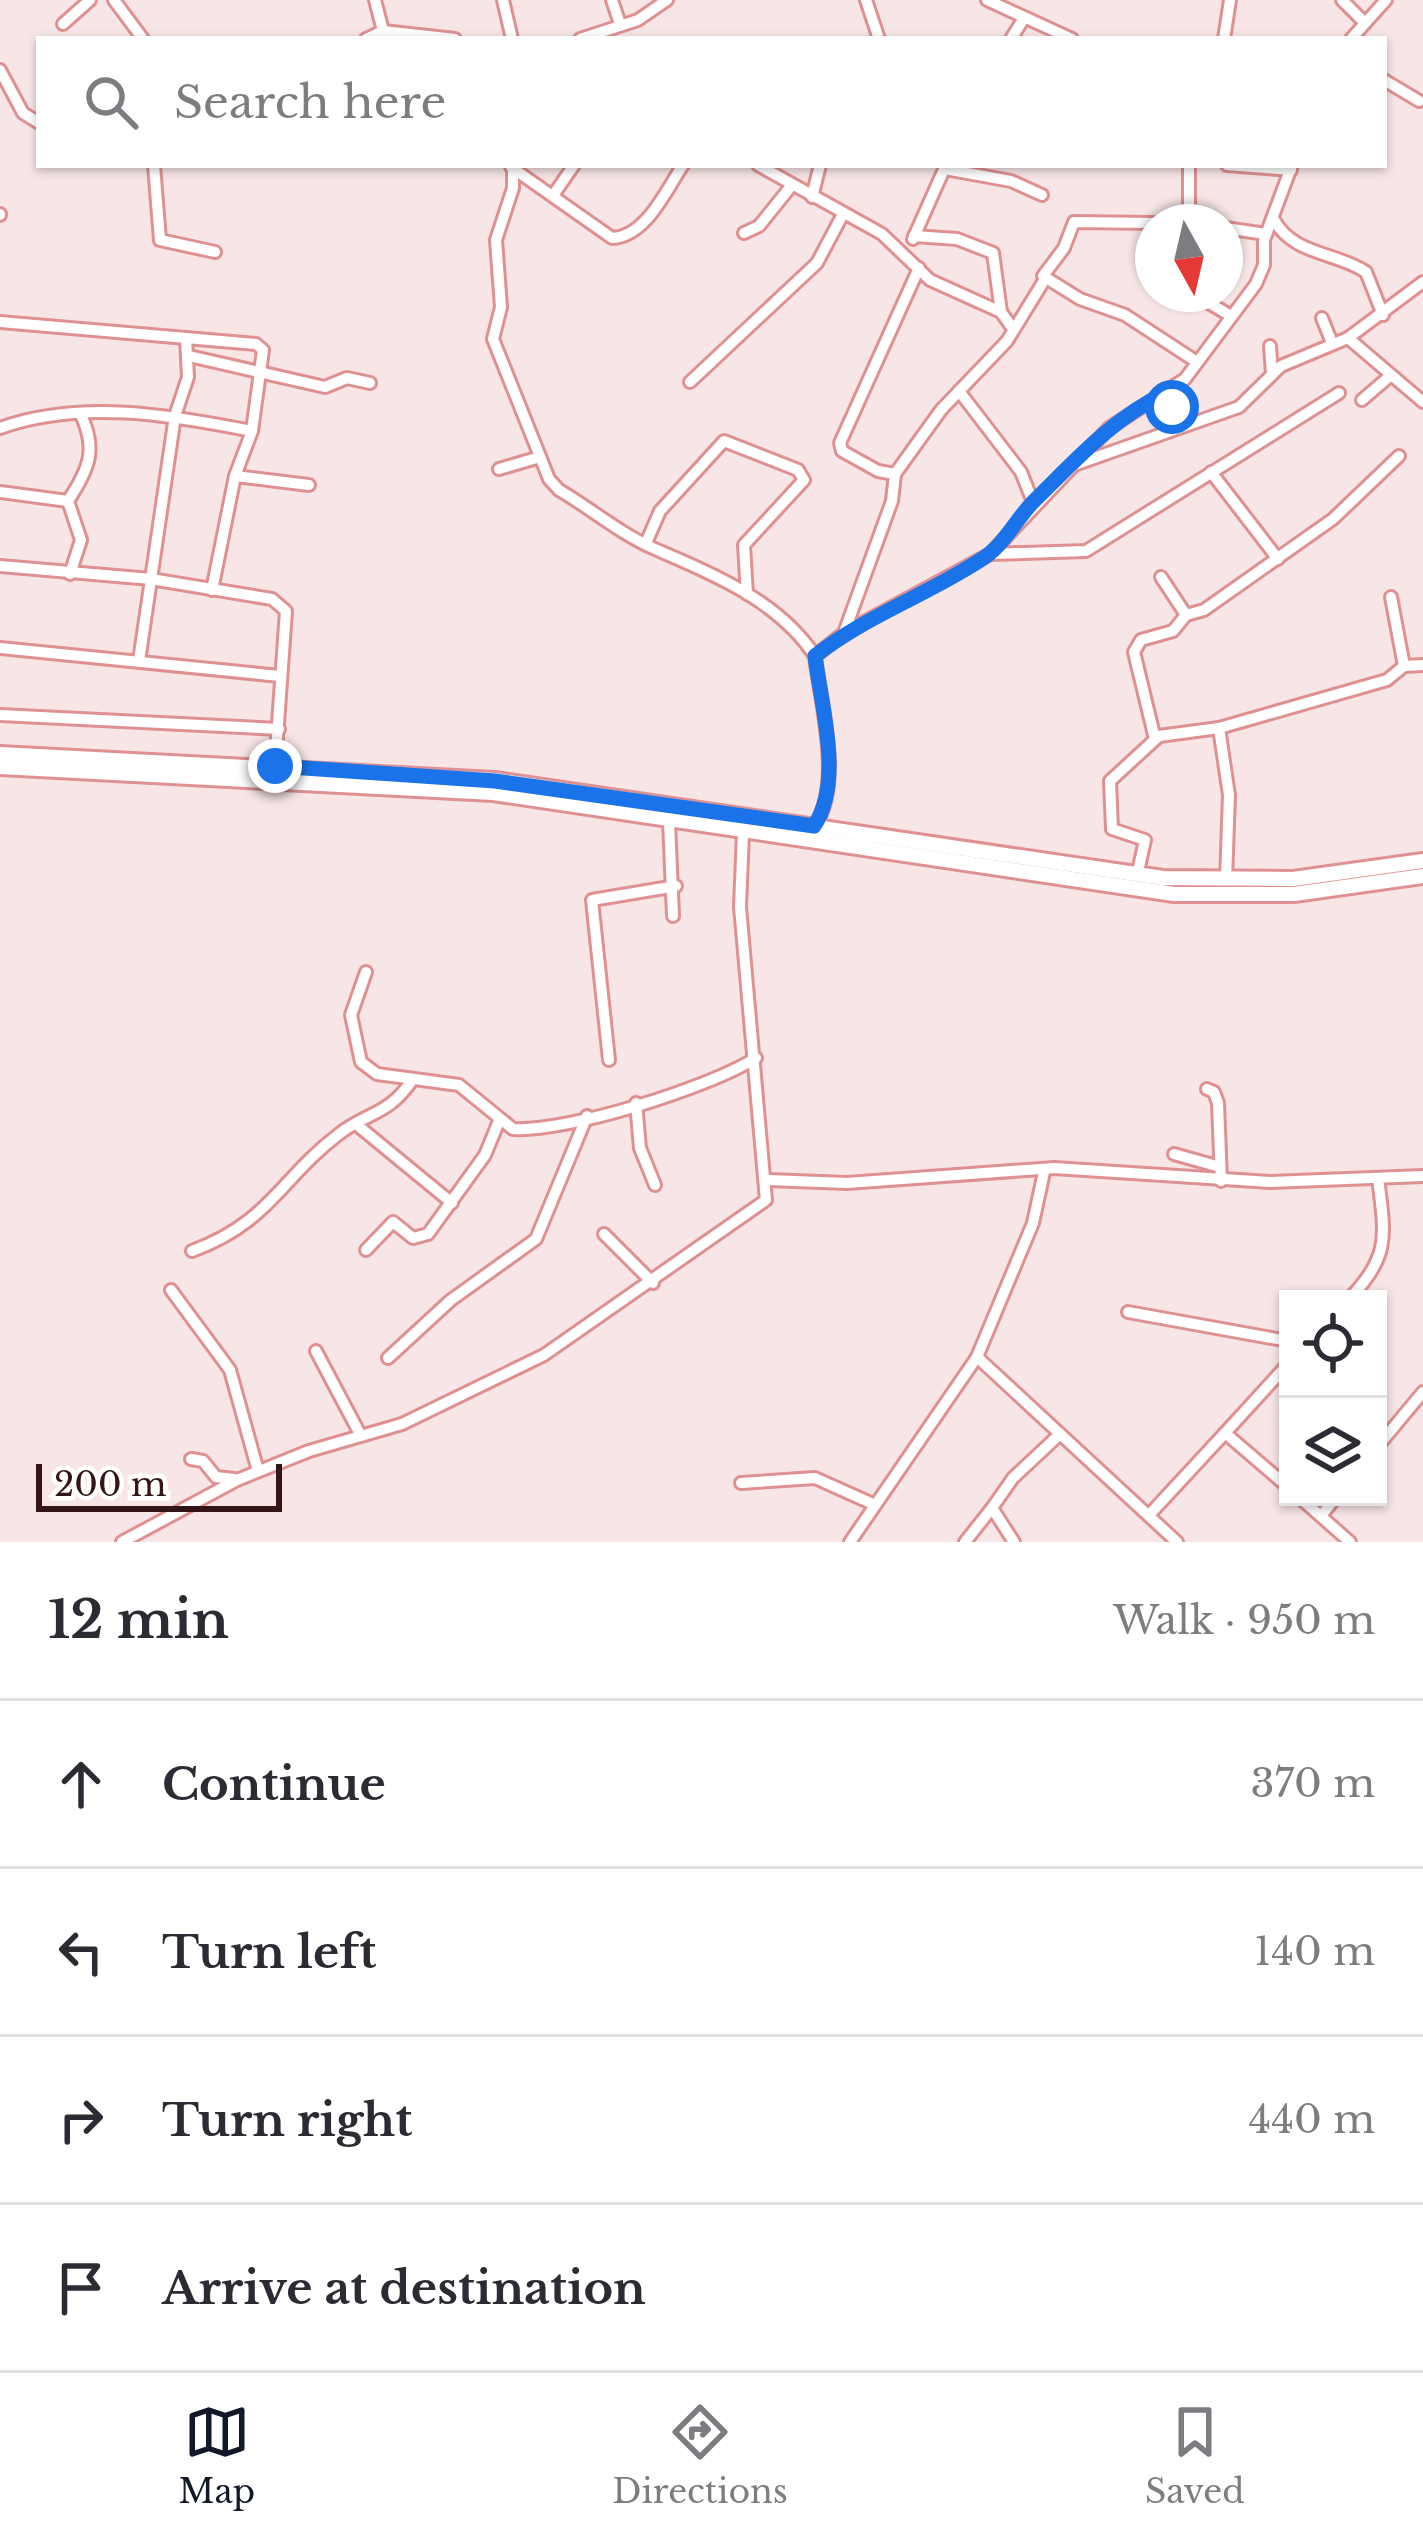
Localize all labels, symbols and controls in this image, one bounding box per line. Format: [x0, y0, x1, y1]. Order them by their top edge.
search box [36, 36, 1387, 168]
icon: search [78, 69, 144, 135]
text: Search here [174, 74, 446, 130]
north arrow [1135, 204, 1243, 312]
route start [1145, 380, 1199, 434]
route end [248, 739, 302, 793]
map controls [1279, 1290, 1387, 1506]
button: locate [1279, 1290, 1387, 1398]
button: layers [1279, 1398, 1387, 1506]
scale bar [36, 1458, 282, 1511]
text: 200 m [54, 1464, 166, 1505]
text: 12 min [48, 1589, 229, 1652]
text: Walk · 950 m [1113, 1596, 1375, 1645]
icon: ahead [48, 1751, 114, 1817]
text: Continue [162, 1756, 386, 1812]
text: 370 m [1251, 1759, 1375, 1808]
icon: left [48, 1919, 114, 1985]
text: Turn left [162, 1924, 376, 1980]
text: 140 m [1254, 1927, 1375, 1976]
icon: right [48, 2087, 114, 2153]
text: Turn right [162, 2092, 412, 2148]
text: 440 m [1248, 2095, 1375, 2144]
icon: arrive [48, 2255, 114, 2321]
text: Arrive at destination [162, 2260, 646, 2316]
tab: Map [179, 2399, 255, 2512]
tab: Directions [612, 2399, 788, 2512]
tab: Saved [1145, 2399, 1244, 2512]

